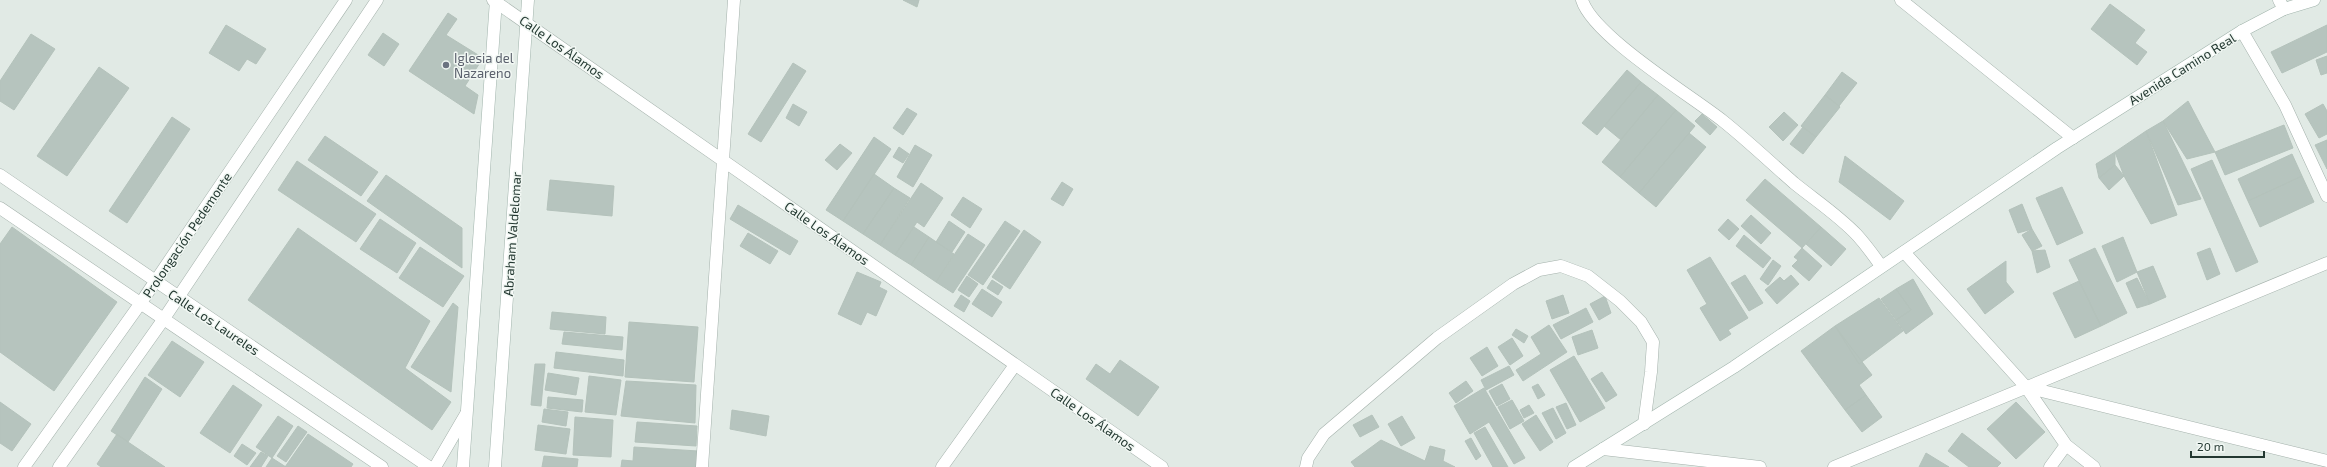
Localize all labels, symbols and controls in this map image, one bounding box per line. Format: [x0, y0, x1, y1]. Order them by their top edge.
street label: Calle Los Álamos [517, 11, 608, 82]
street label: Avenida Camino Real [2126, 30, 2238, 108]
place label: Iglesia del Nazareno [454, 50, 514, 81]
marker: Iglesia del Nazareno [441, 60, 451, 70]
street label: Prolongación Pedemonte [139, 169, 235, 301]
street label: Abraham Valdelomar [500, 171, 524, 297]
street label: Calle Los Álamos [782, 197, 873, 268]
street label: Calle Los Laureles [165, 286, 263, 358]
street label: Calle Los Álamos [1048, 383, 1139, 454]
scale bar [2191, 433, 2264, 459]
text: 20 m [2197, 439, 2224, 453]

